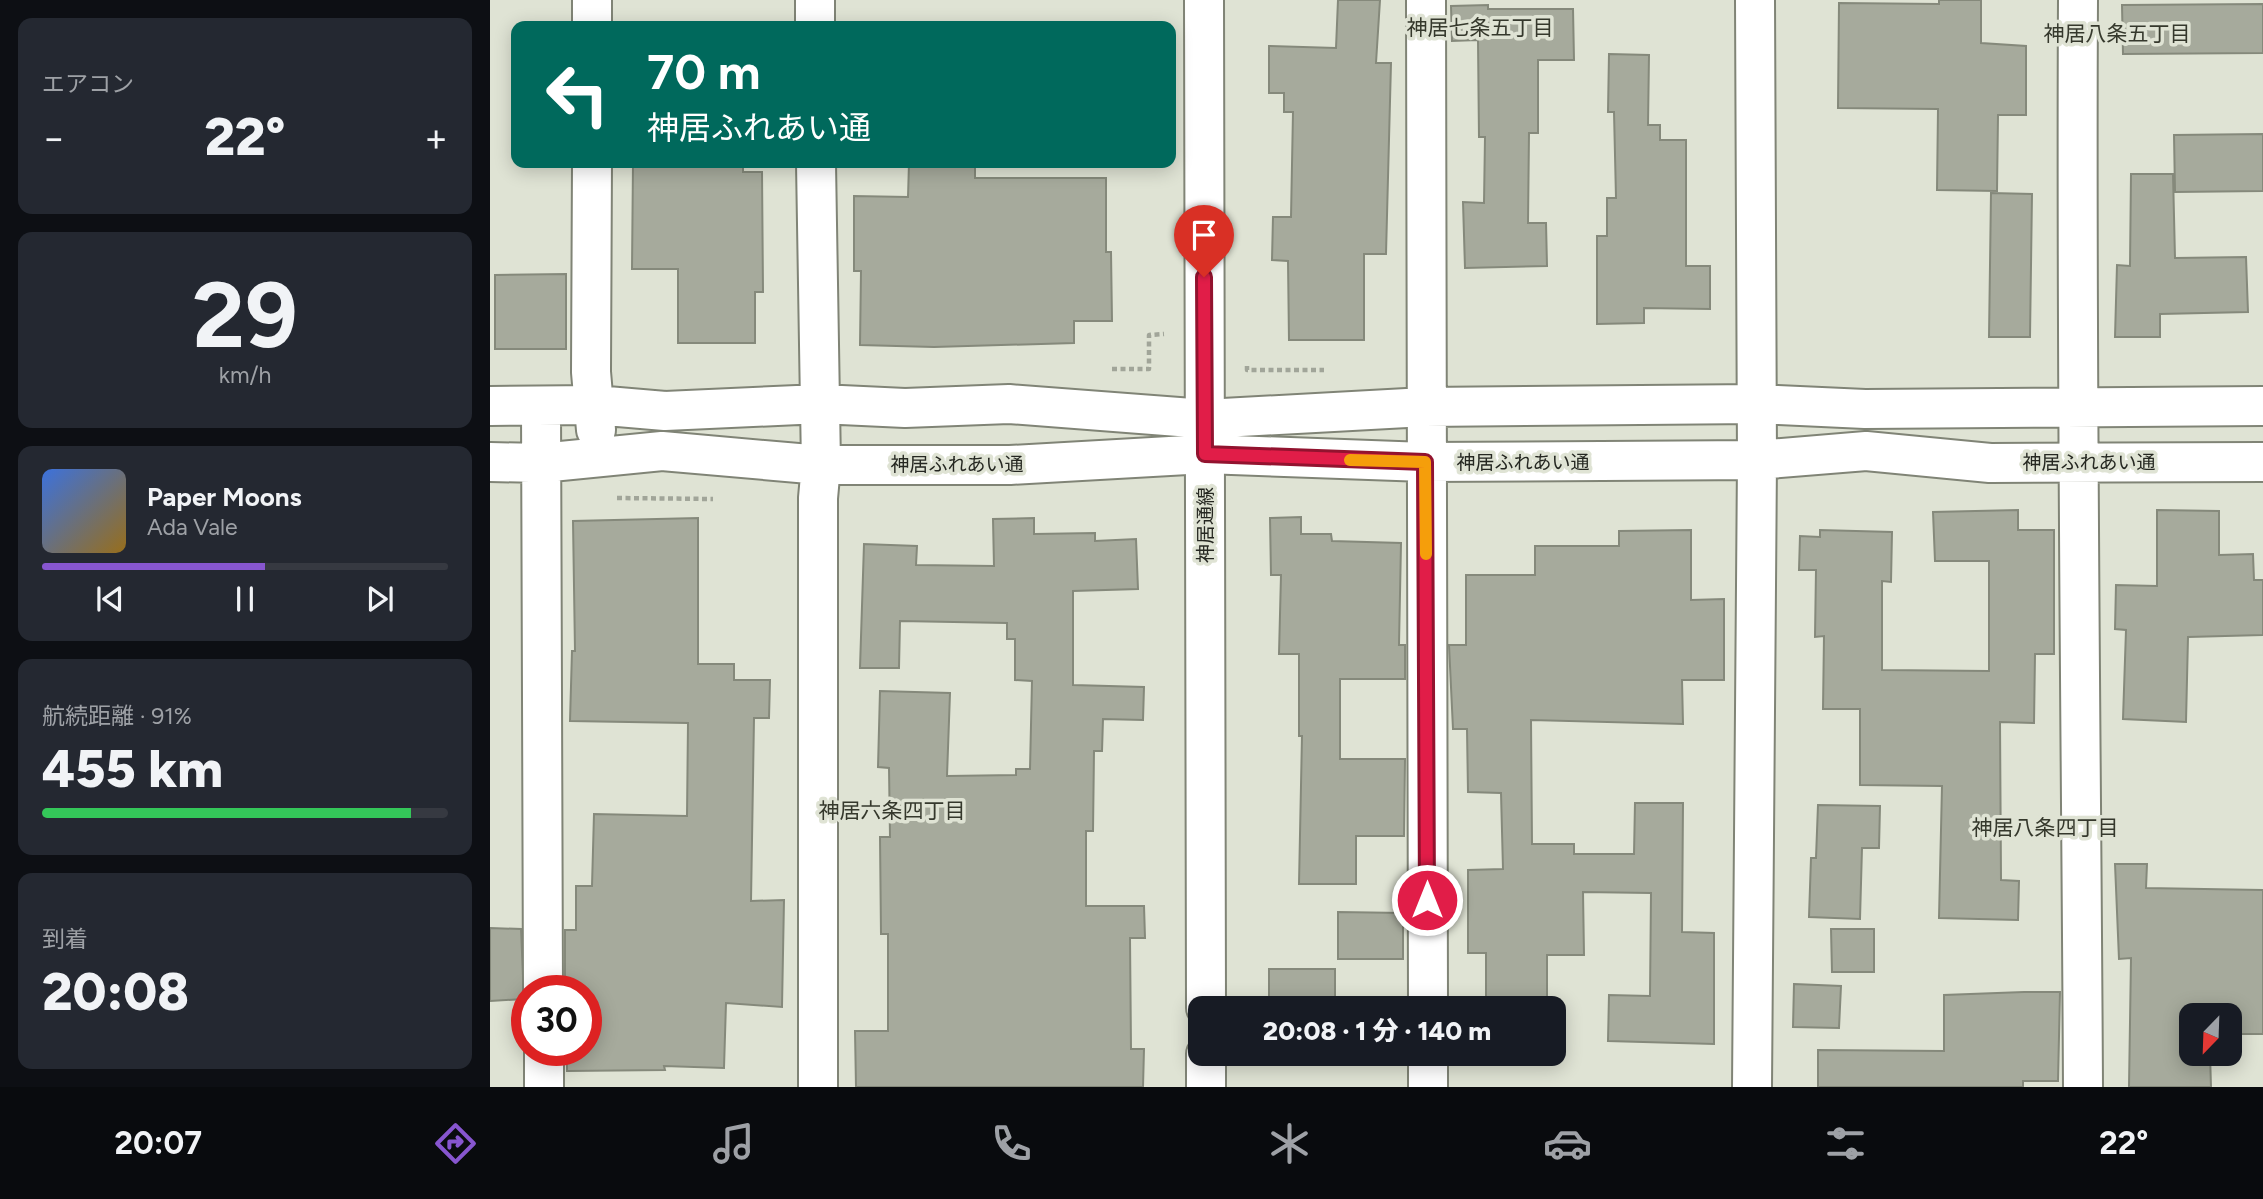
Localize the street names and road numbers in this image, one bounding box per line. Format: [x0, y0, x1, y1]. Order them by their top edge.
street label: 神居ふれあい通 [1456, 451, 1590, 474]
street label: 神居ふれあい通 [2022, 451, 2156, 474]
street label: 神居ふれあい通 [890, 453, 1024, 476]
street label: 神居通線 [1194, 487, 1217, 563]

